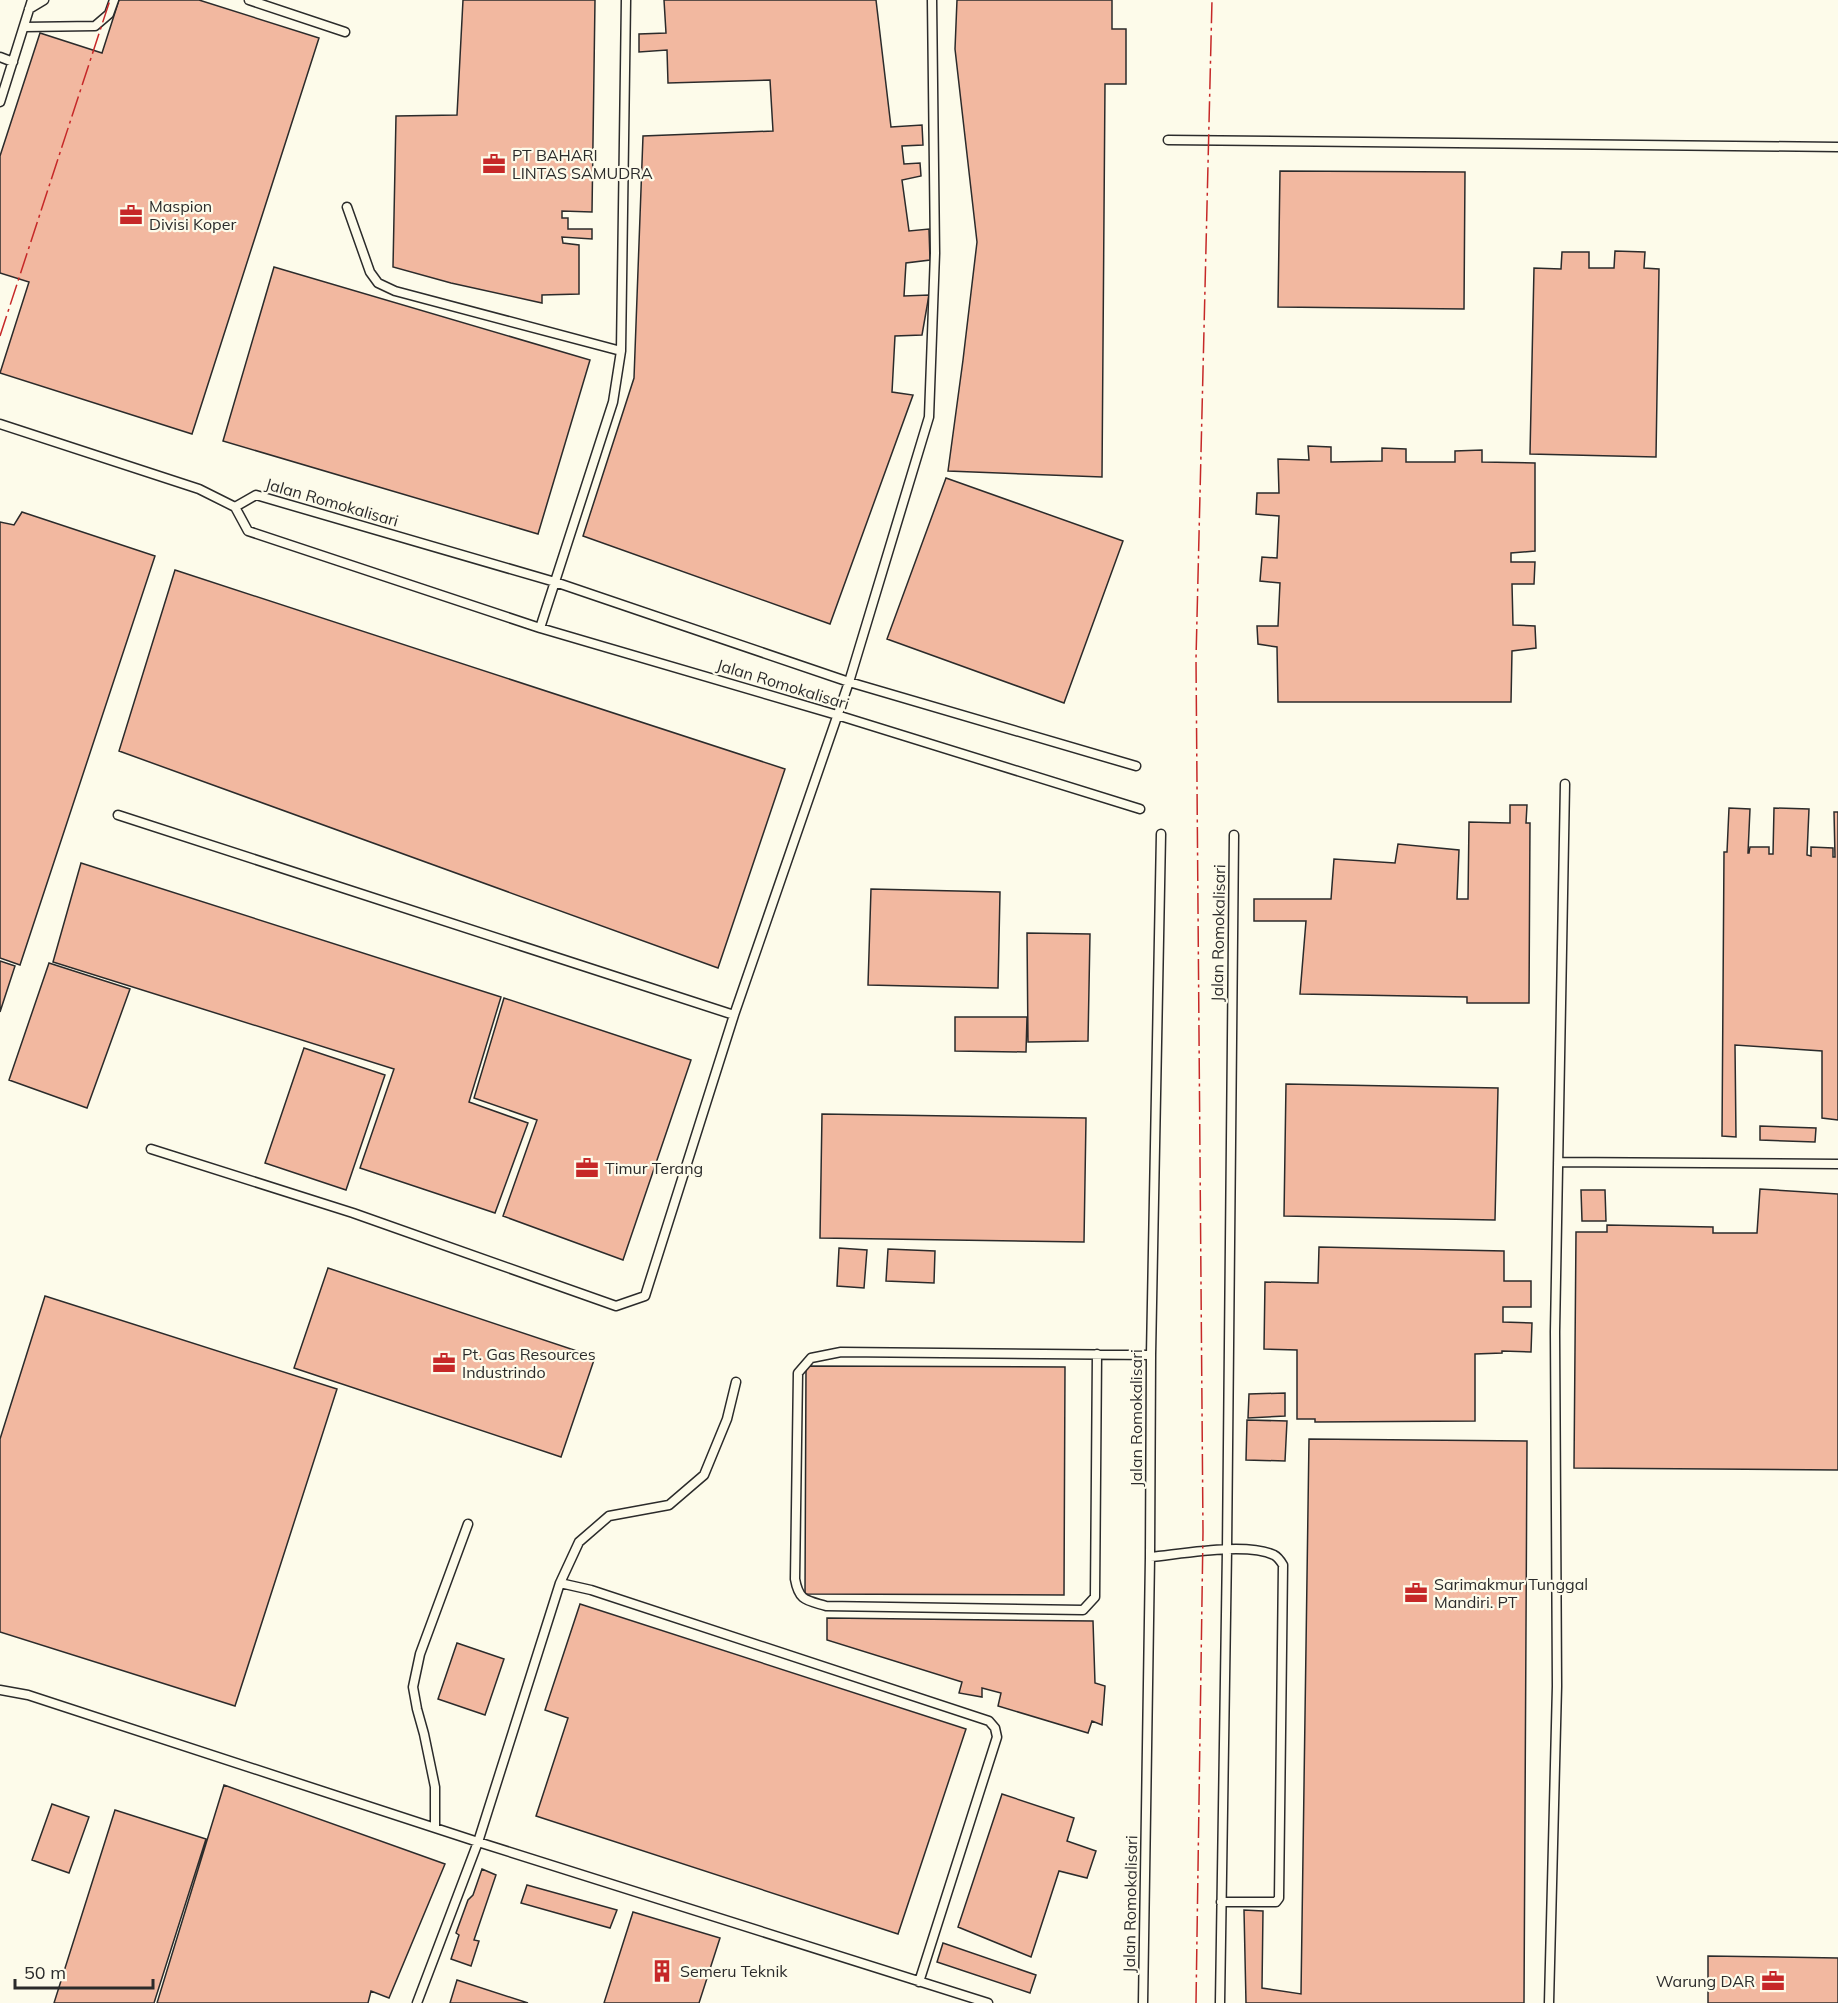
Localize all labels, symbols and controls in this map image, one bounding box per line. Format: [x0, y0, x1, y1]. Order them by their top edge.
place label: PT BAHARI LINTAS SAMUDRA [512, 145, 653, 183]
office icon: PT BAHARI LINTAS SAMUDRA [481, 151, 507, 177]
place label: Maspion Divisi Koper [149, 196, 236, 234]
office icon: Maspion Divisi Koper [118, 202, 144, 228]
street label: Jalan Romokalisari [263, 473, 401, 531]
street label: Jalan Romokalisari [714, 654, 852, 714]
street label: Jalan Romokalisari [1207, 864, 1229, 1002]
office icon: Timur Terang [574, 1155, 600, 1181]
place label: Timur Terang [605, 1158, 703, 1178]
place label: Pt. Gas Resources Industrindo [462, 1344, 596, 1382]
street label: Jalan Romokalisari [1126, 1349, 1146, 1487]
office icon: Pt. Gas Resources Industrindo [431, 1350, 457, 1376]
place label: Sarimakmur Tunggal Mandiri. PT [1434, 1574, 1588, 1612]
office icon: Sarimakmur Tunggal Mandiri. PT [1403, 1580, 1429, 1606]
street label: Jalan Romokalisari [1119, 1835, 1141, 1973]
scale bar [15, 1952, 153, 1990]
building icon: Semeru Teknik [649, 1958, 675, 1984]
text: 50 m [24, 1961, 66, 1984]
place label: Semeru Teknik [680, 1961, 788, 1981]
office icon: Warung DAR [1760, 1968, 1786, 1994]
place label: Warung DAR [1656, 1971, 1755, 1991]

